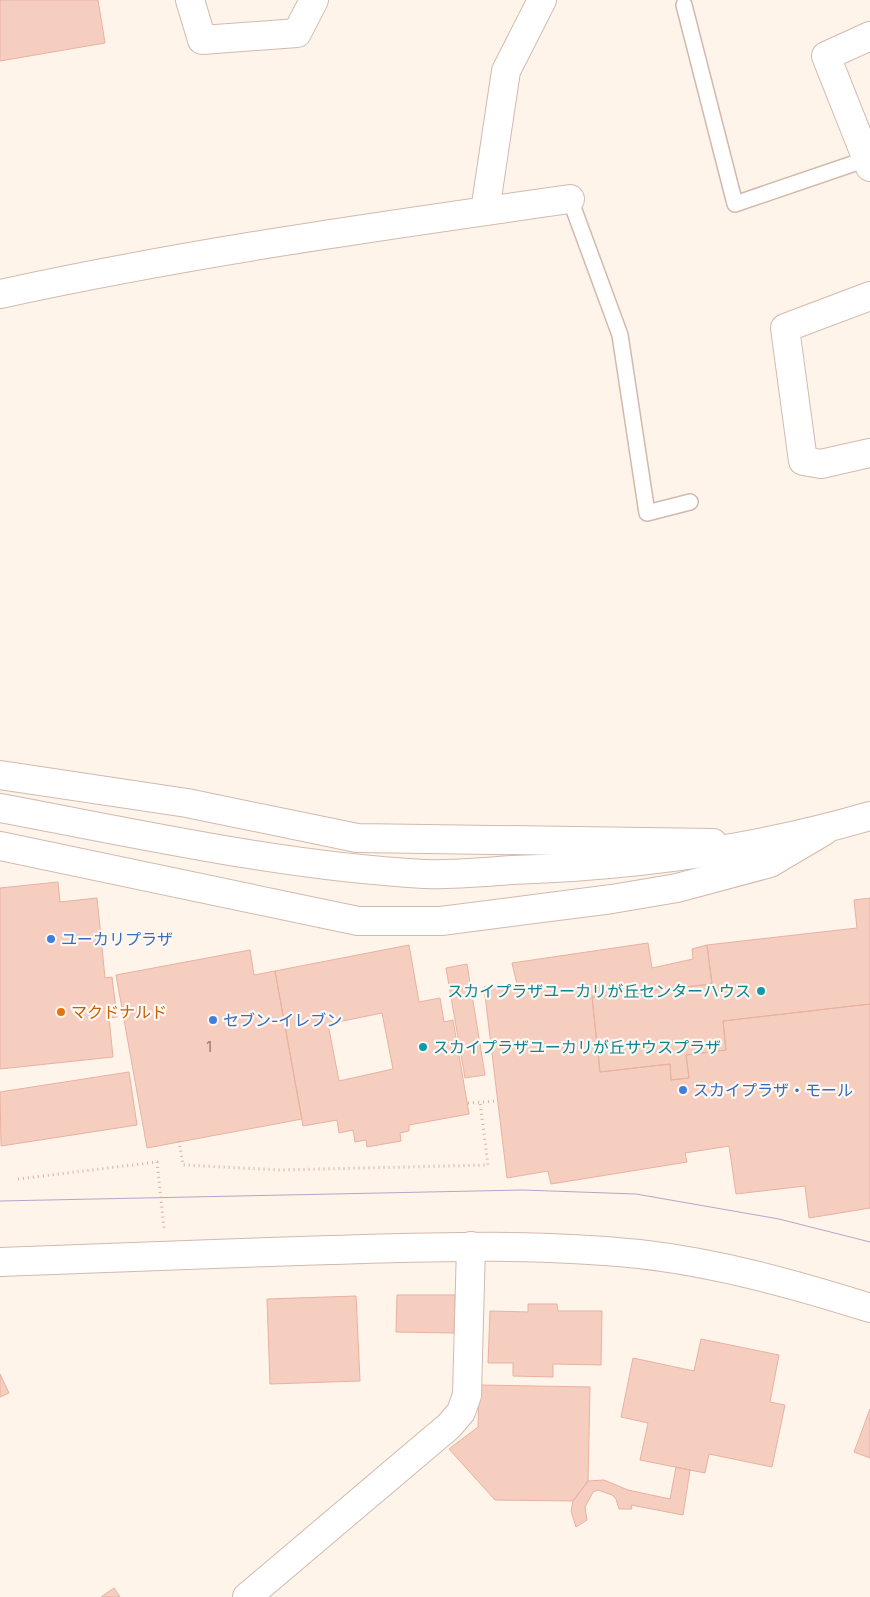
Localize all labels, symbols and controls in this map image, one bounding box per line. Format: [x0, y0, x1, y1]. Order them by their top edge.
place label: ユーカリプラザ [61, 929, 173, 949]
marker: ユーカリプラザ [45, 933, 57, 945]
place label: スカイプラザユーカリが丘センターハウス [447, 981, 751, 1001]
marker: スカイプラザユーカリが丘センターハウス [755, 985, 767, 997]
place label: マクドナルド [71, 1002, 167, 1022]
marker: マクドナルド [55, 1006, 67, 1018]
place label: セブン-イレブン [223, 1010, 342, 1030]
marker: セブン-イレブン [207, 1014, 219, 1026]
place label: スカイプラザユーカリが丘サウスプラザ [433, 1037, 721, 1057]
house number: 1 [206, 1038, 212, 1055]
marker: スカイプラザユーカリが丘サウスプラザ [417, 1041, 429, 1053]
place label: スカイプラザ・モール [693, 1080, 853, 1100]
marker: スカイプラザ・モール [677, 1084, 689, 1096]

